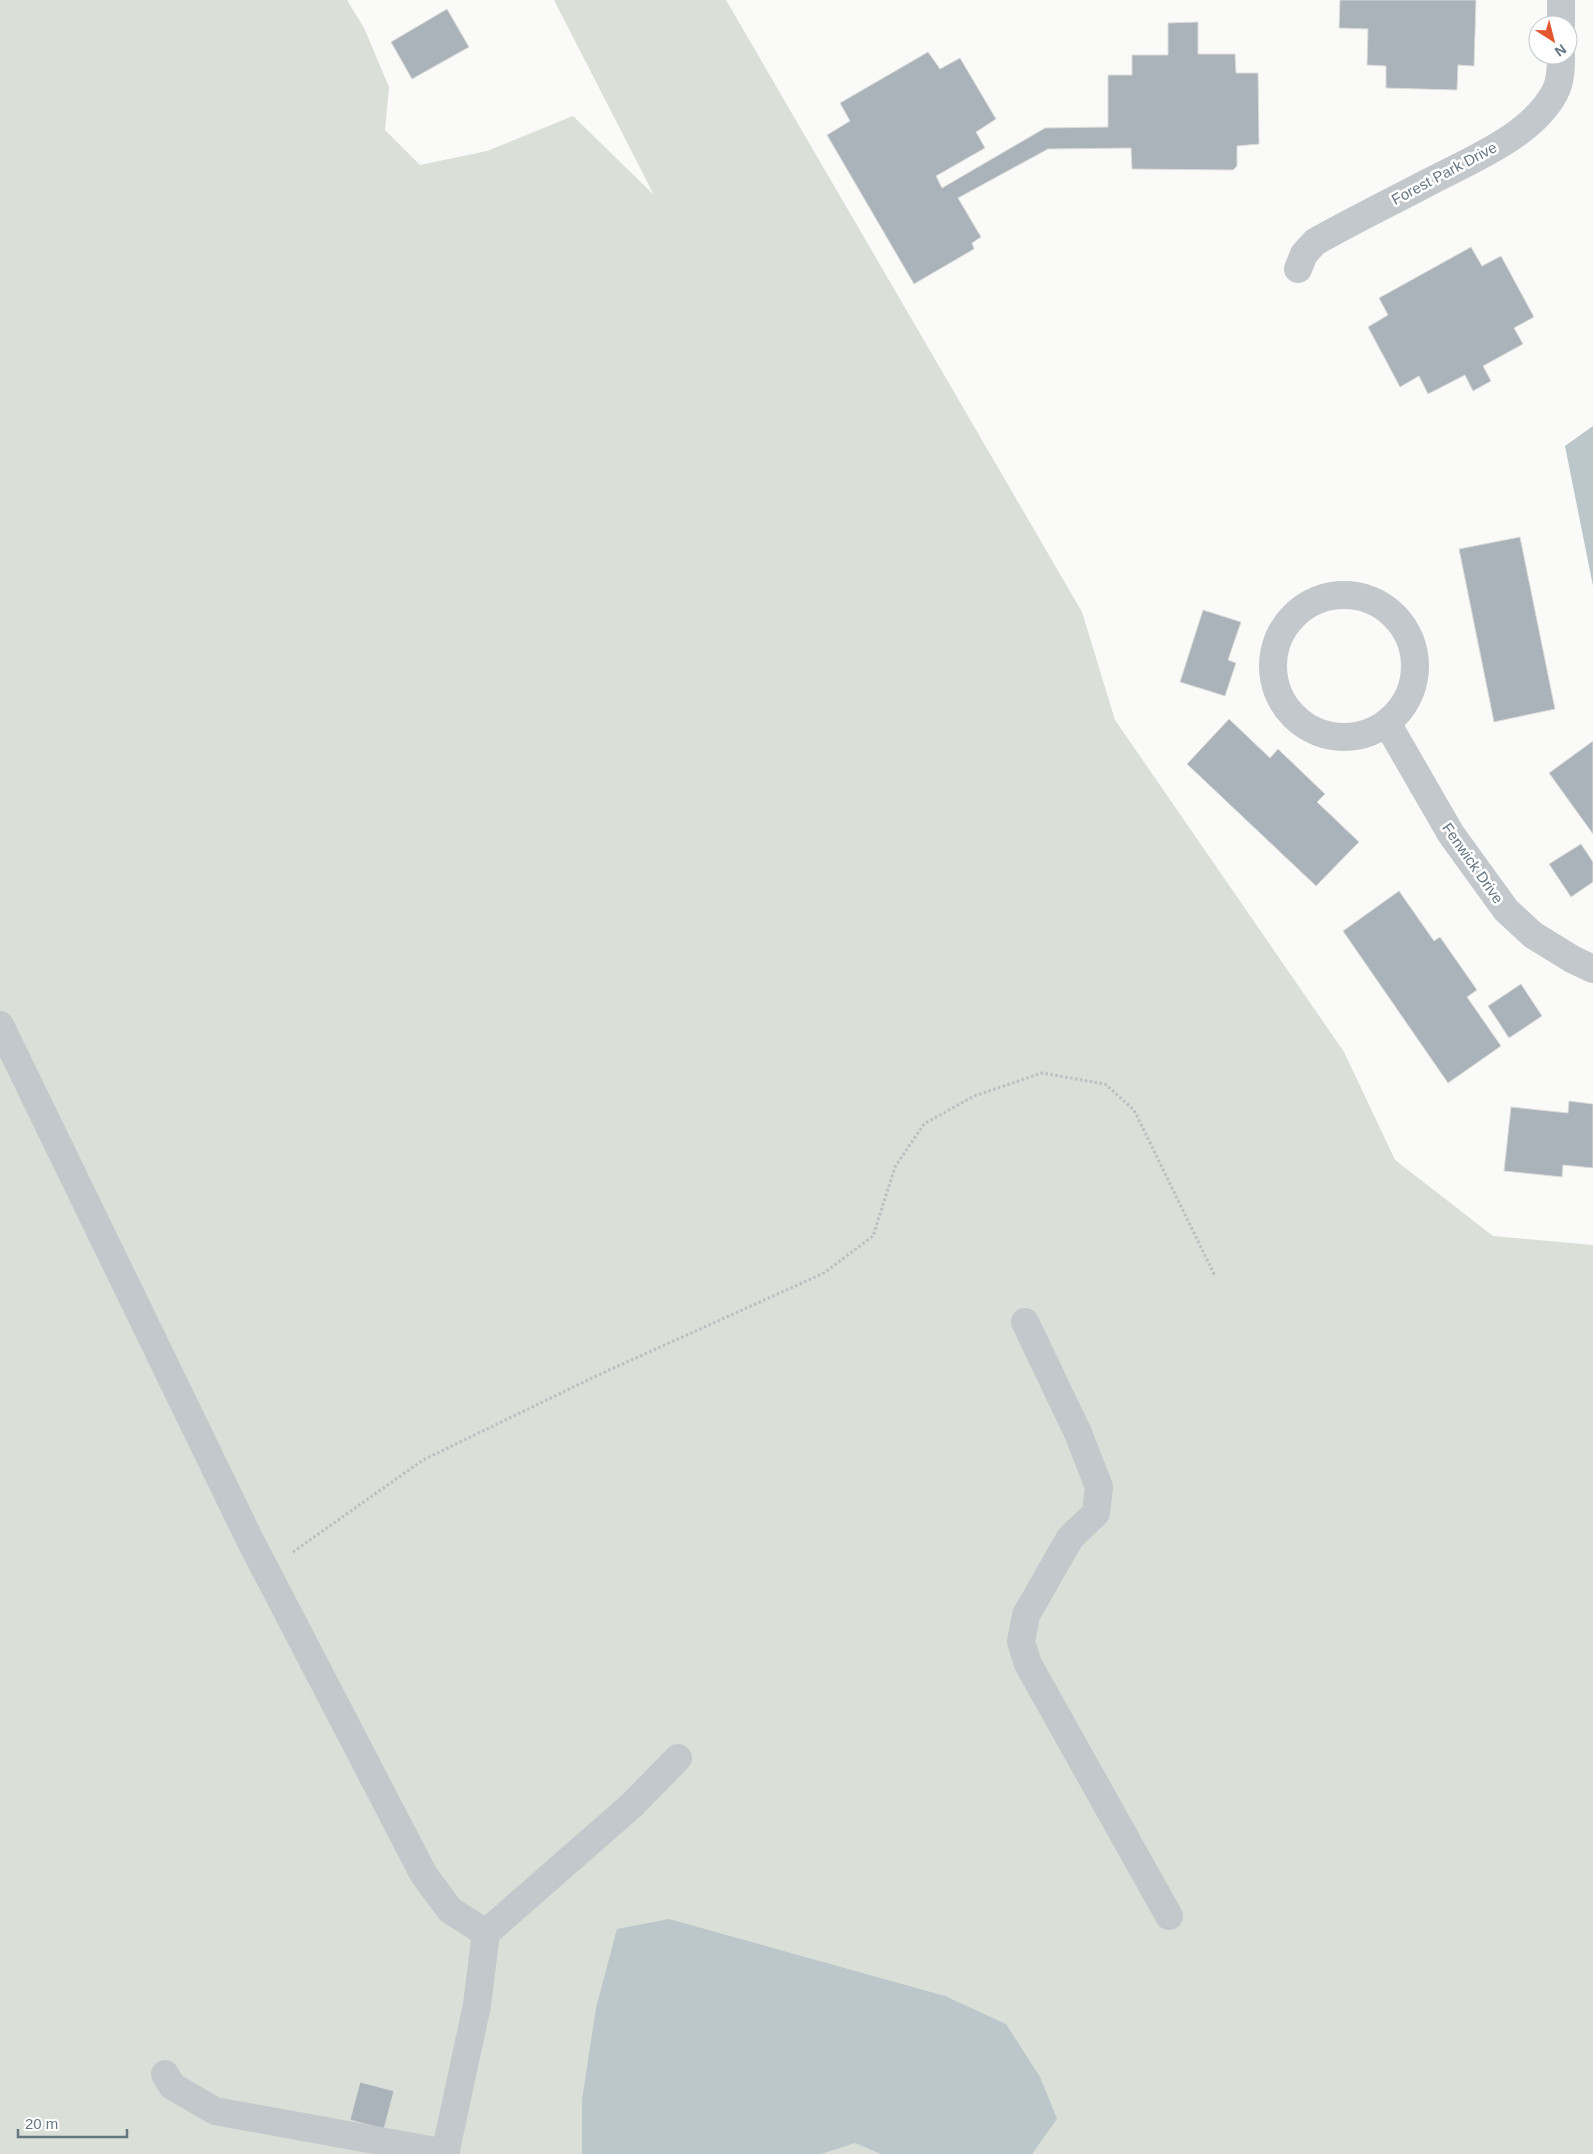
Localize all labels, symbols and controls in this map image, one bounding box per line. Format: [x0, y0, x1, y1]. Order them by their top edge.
north arrow [1528, 15, 1578, 65]
text: N [1552, 41, 1569, 60]
street label: Forest Park Drive [1388, 138, 1500, 208]
street label: Fenwick Drive [1439, 820, 1507, 906]
scale bar [18, 2106, 126, 2138]
text: 20 m [25, 2115, 58, 2132]

